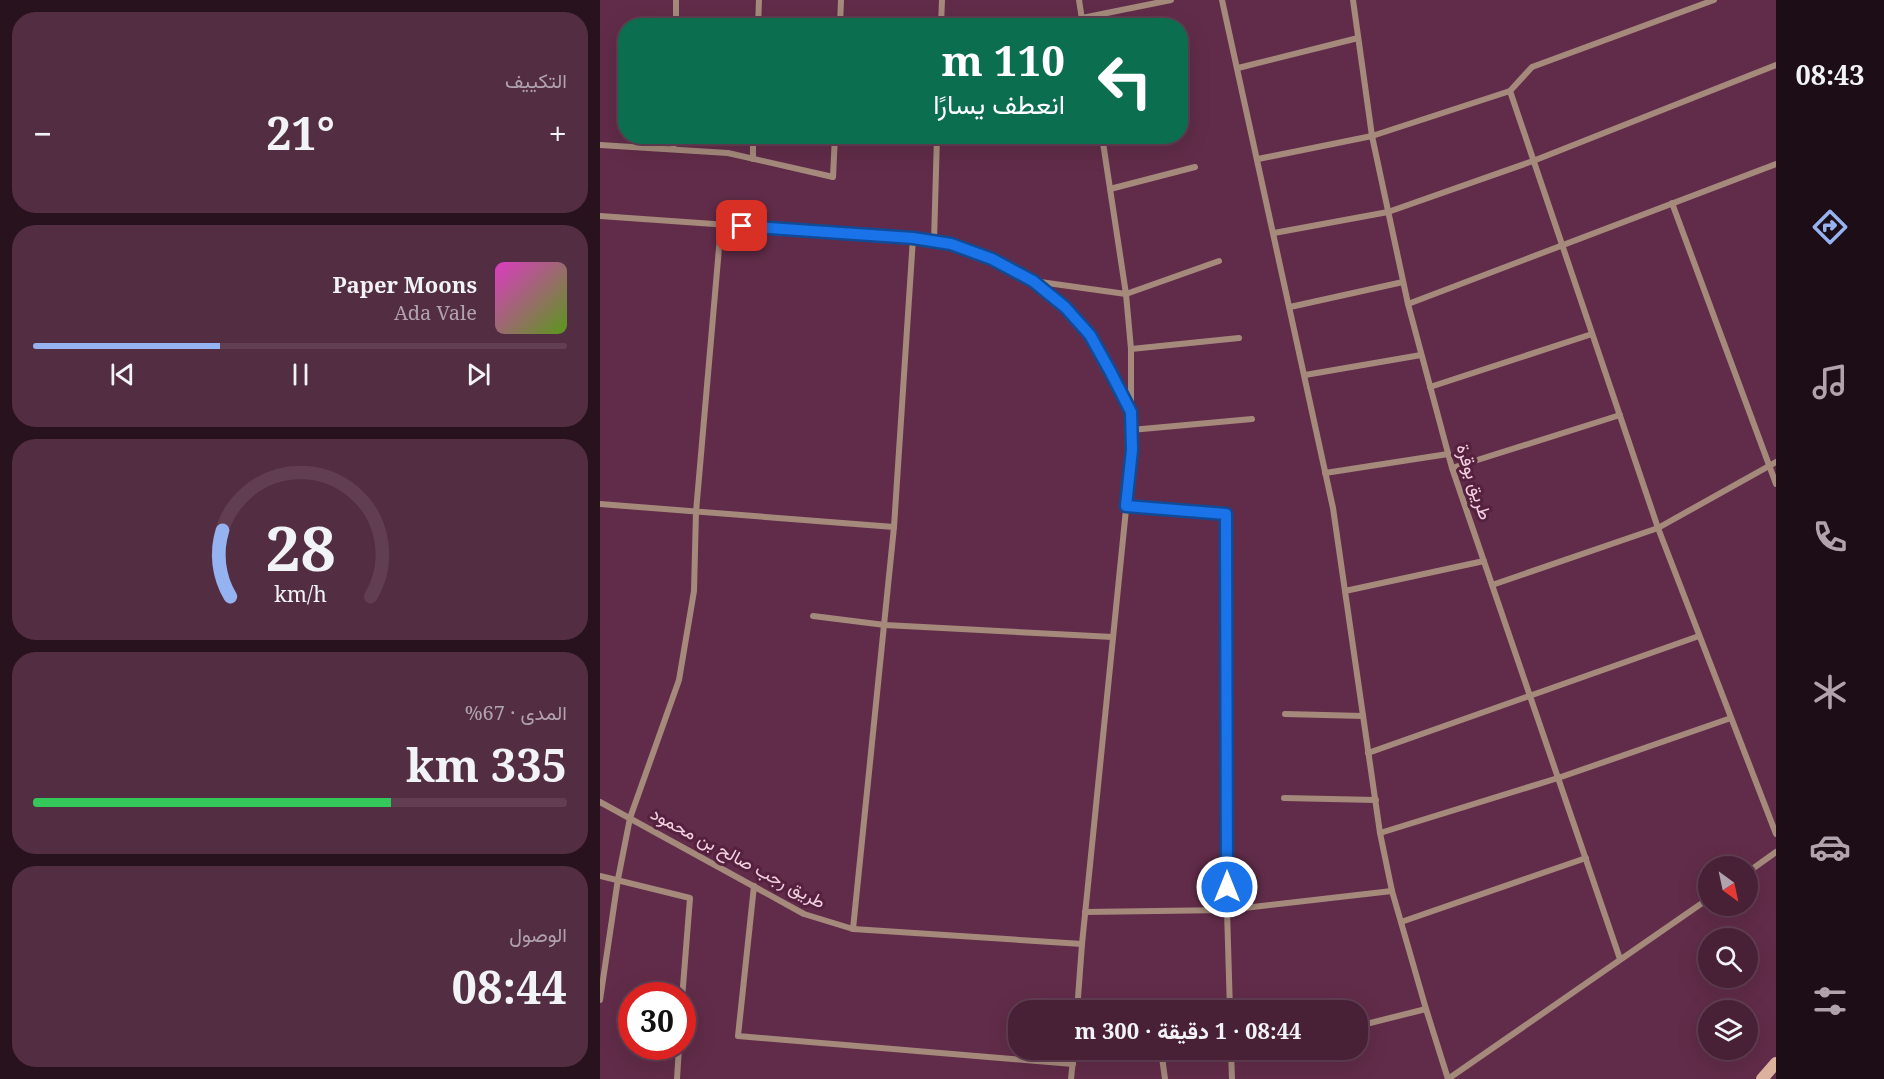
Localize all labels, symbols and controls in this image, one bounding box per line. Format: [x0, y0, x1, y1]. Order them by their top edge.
text: 110 m [941, 31, 1065, 88]
icon: left [1086, 42, 1164, 120]
text: 08:43 [1795, 56, 1865, 93]
text: التكييف [505, 67, 567, 94]
text: انعطف يسارًا [933, 85, 1065, 122]
text: 21° [266, 102, 335, 163]
text: − [33, 111, 52, 156]
text: + [549, 111, 567, 156]
pin [716, 200, 767, 251]
icon: directions [1809, 206, 1851, 248]
icon: arrive [725, 209, 758, 242]
text: Paper Moons [333, 269, 477, 299]
text: Ada Vale [394, 299, 477, 326]
icon: previous [106, 358, 139, 391]
icon: pause [284, 358, 317, 391]
icon: next [462, 358, 495, 391]
icon: music [1809, 361, 1851, 403]
street label: طريق بوقرة [1451, 441, 1498, 523]
text: 28 [265, 504, 335, 589]
icon: phone [1809, 516, 1851, 558]
text: km/h [274, 579, 327, 608]
icon: climate [1809, 671, 1851, 713]
text: المدى · 67% [465, 699, 567, 726]
text: 335 km [406, 734, 567, 795]
street label: طريق رجب صالح بن محمود [646, 801, 830, 914]
icon: car [1809, 826, 1851, 868]
position arrow [1195, 855, 1259, 919]
north arrow [1698, 856, 1758, 916]
map controls [1698, 856, 1758, 1060]
text: الوصول [509, 921, 567, 948]
button: search [1698, 928, 1758, 988]
text: 08:44 [452, 956, 567, 1017]
icon: filters [1809, 980, 1851, 1022]
speed limit sign: 30 [618, 982, 696, 1060]
button: layers [1698, 1000, 1758, 1060]
text: 08:44 · 1 دقيقة · 300 m [1074, 1015, 1302, 1045]

